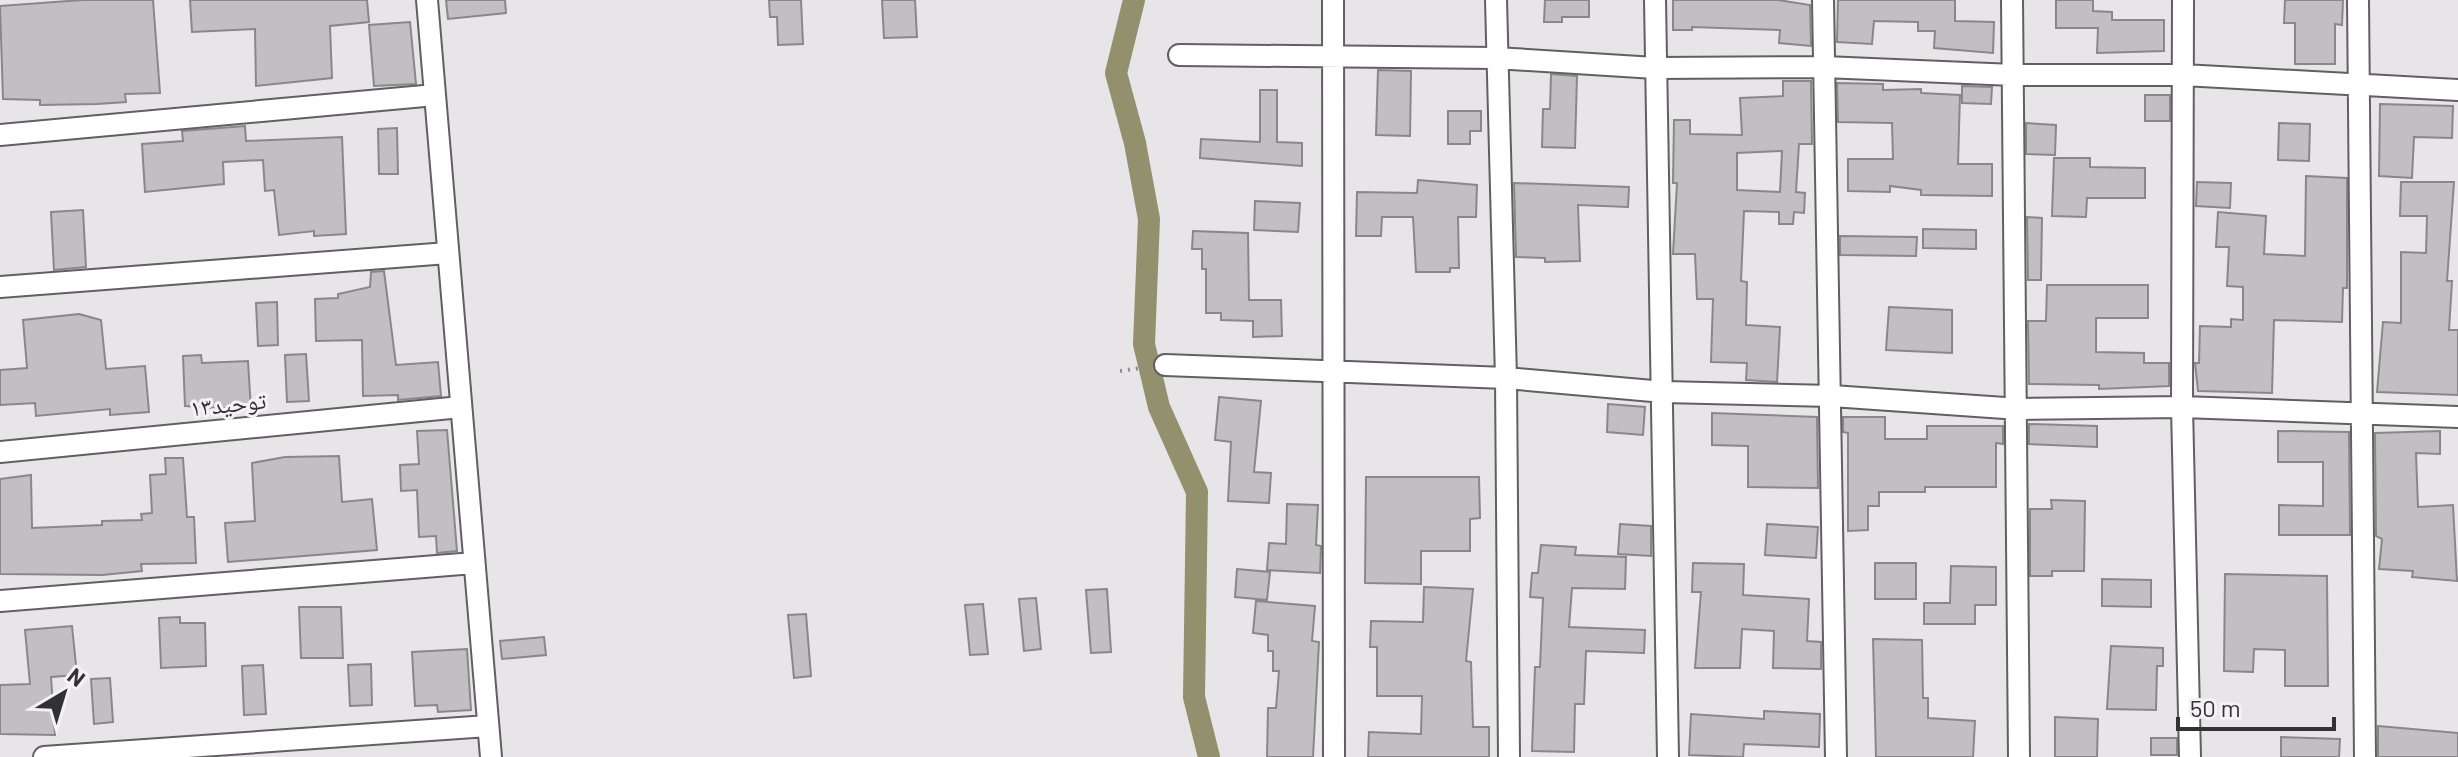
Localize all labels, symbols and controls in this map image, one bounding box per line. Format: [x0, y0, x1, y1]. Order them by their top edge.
street label: توحید۱۳ [189, 385, 268, 422]
north arrow [24, 653, 104, 733]
text: N [63, 662, 91, 691]
scale bar [2178, 681, 2334, 731]
text: 50 m [2190, 693, 2241, 722]

